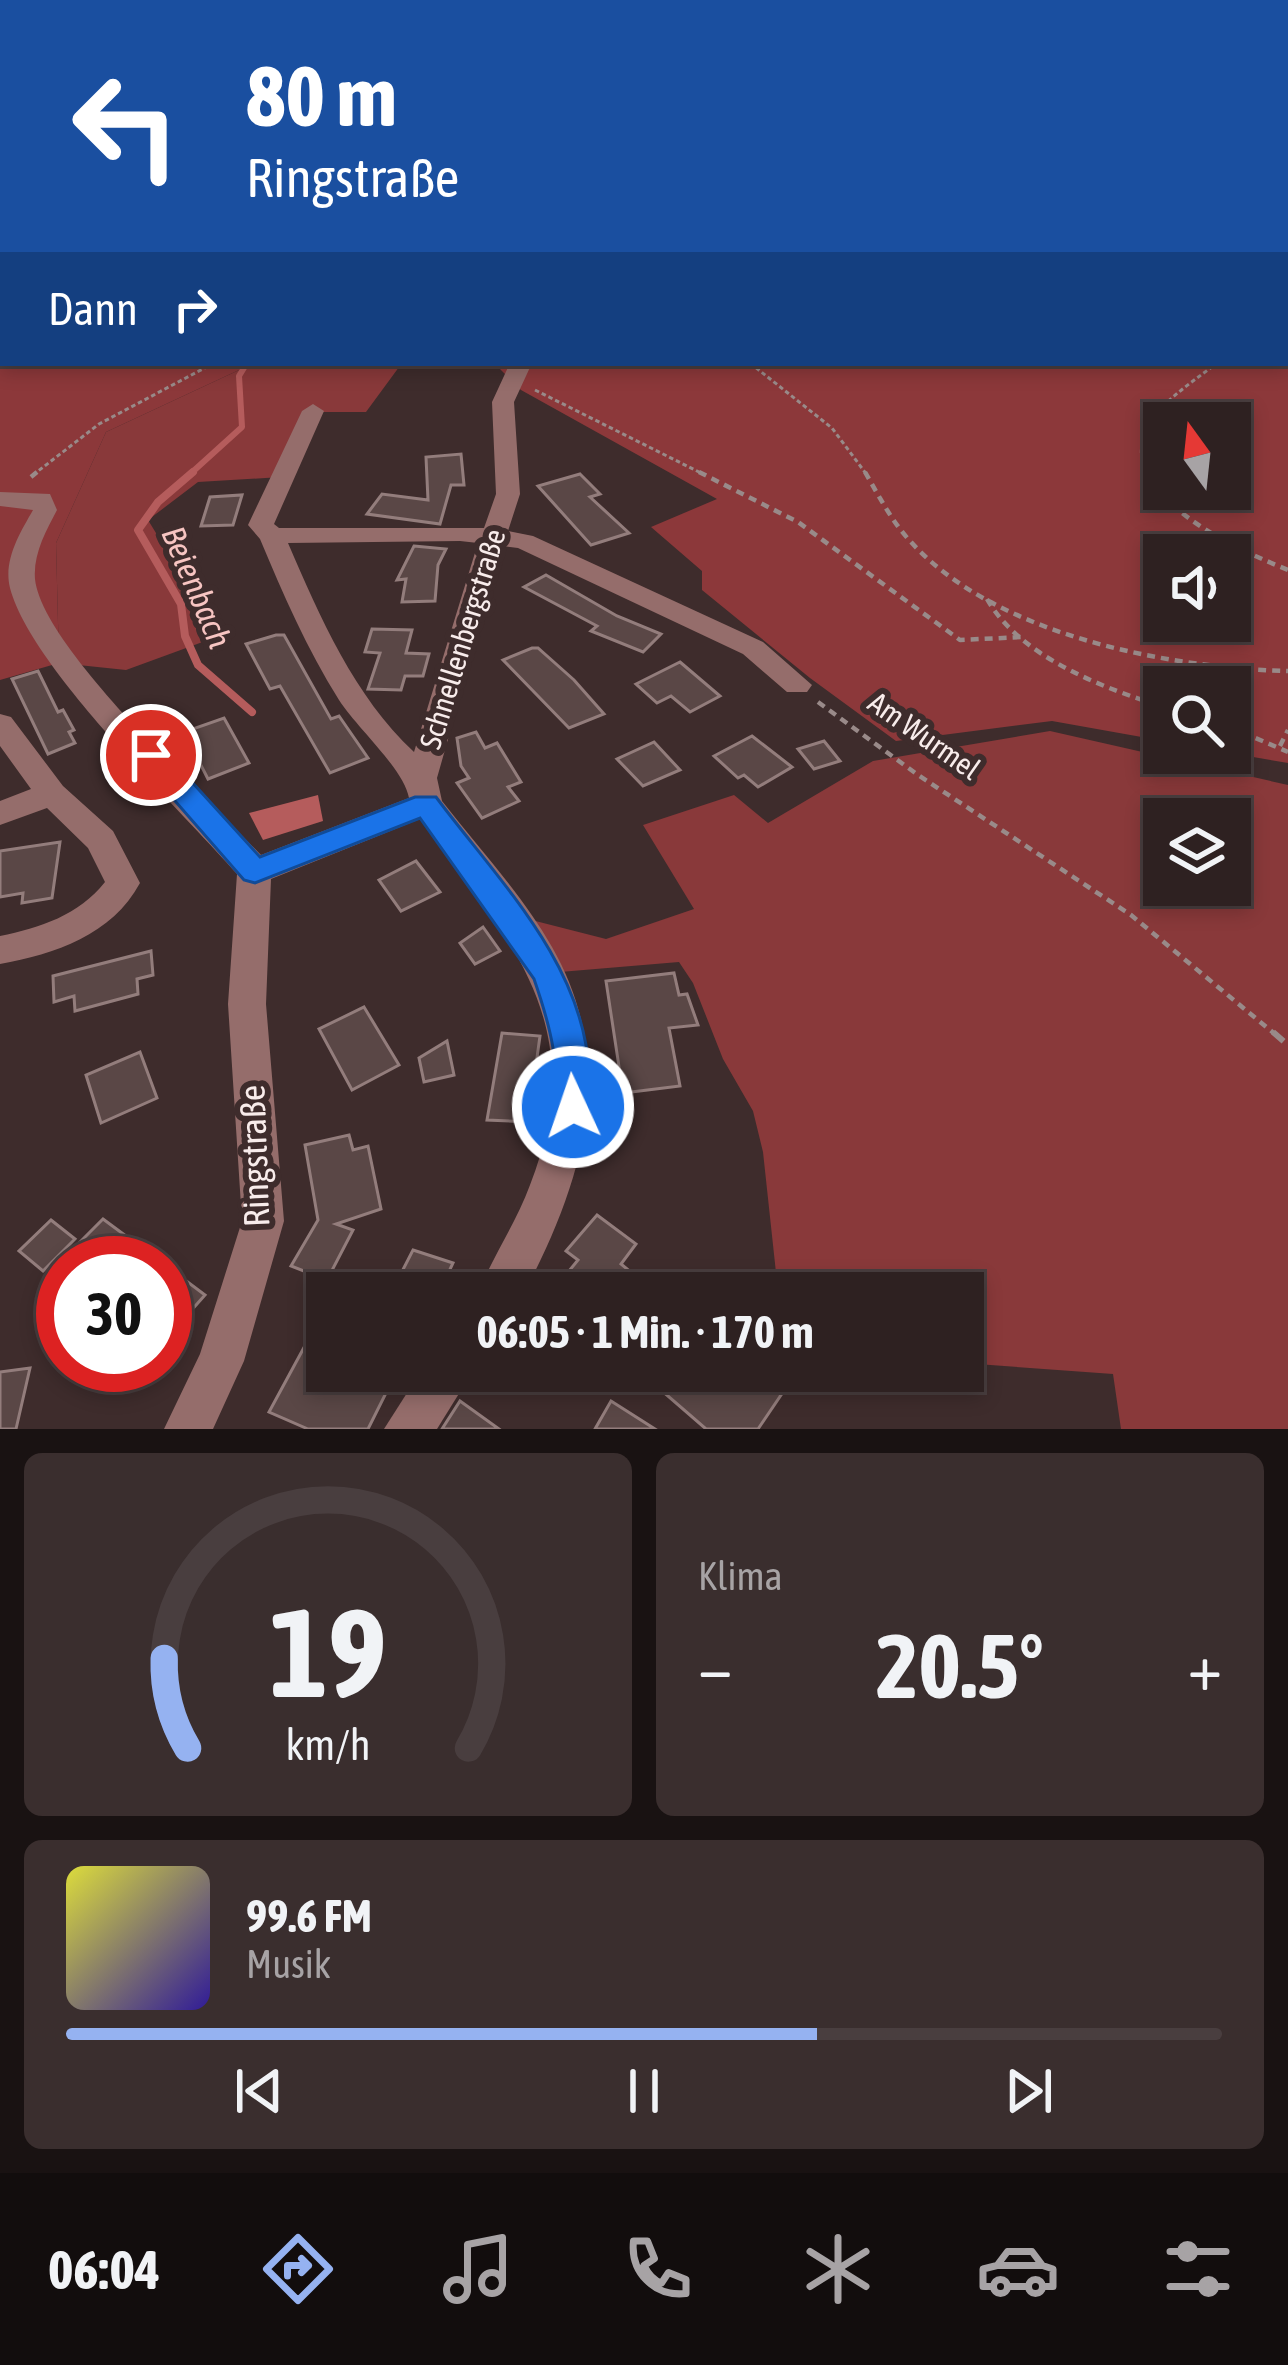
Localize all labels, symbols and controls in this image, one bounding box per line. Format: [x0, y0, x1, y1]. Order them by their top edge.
icon: left [48, 48, 204, 204]
text: 80 m [246, 48, 397, 144]
text: Ringstraße [246, 147, 459, 208]
icon: right [162, 276, 228, 342]
text: Dann [48, 283, 138, 335]
north arrow [1143, 402, 1251, 510]
map controls [1143, 402, 1251, 906]
water label: Beienbach [154, 520, 240, 654]
street label: Schnellenbergstraße [412, 525, 512, 753]
button: sound [1143, 534, 1251, 642]
button: search [1143, 666, 1251, 774]
street label: Am Wurmel [862, 684, 987, 786]
pin [100, 704, 202, 806]
icon: arrive [118, 722, 184, 788]
button: layers [1143, 798, 1251, 906]
position arrow [510, 1044, 636, 1170]
street label: Ringstraße [231, 1084, 277, 1228]
speed limit sign: 30 [36, 1236, 192, 1392]
text: 06:05 · 1 Min. · 170 m [476, 1306, 814, 1358]
text: Klima [698, 1554, 783, 1598]
text: 19 [269, 1580, 387, 1723]
text: 20.5° [876, 1614, 1044, 1717]
text: − [698, 1628, 732, 1704]
text: + [1188, 1628, 1222, 1704]
text: km/h [285, 1719, 371, 1768]
text: 99.6 FM [246, 1890, 372, 1942]
text: Musik [246, 1942, 331, 1986]
icon: previous [226, 2058, 292, 2124]
icon: pause [611, 2058, 677, 2124]
icon: next [996, 2058, 1062, 2124]
icon: directions [256, 2227, 340, 2311]
icon: music [436, 2227, 520, 2311]
icon: phone [616, 2227, 700, 2311]
icon: climate [796, 2227, 880, 2311]
icon: car [976, 2227, 1060, 2311]
icon: filters [1156, 2227, 1240, 2311]
text: 06:04 [48, 2239, 160, 2300]

